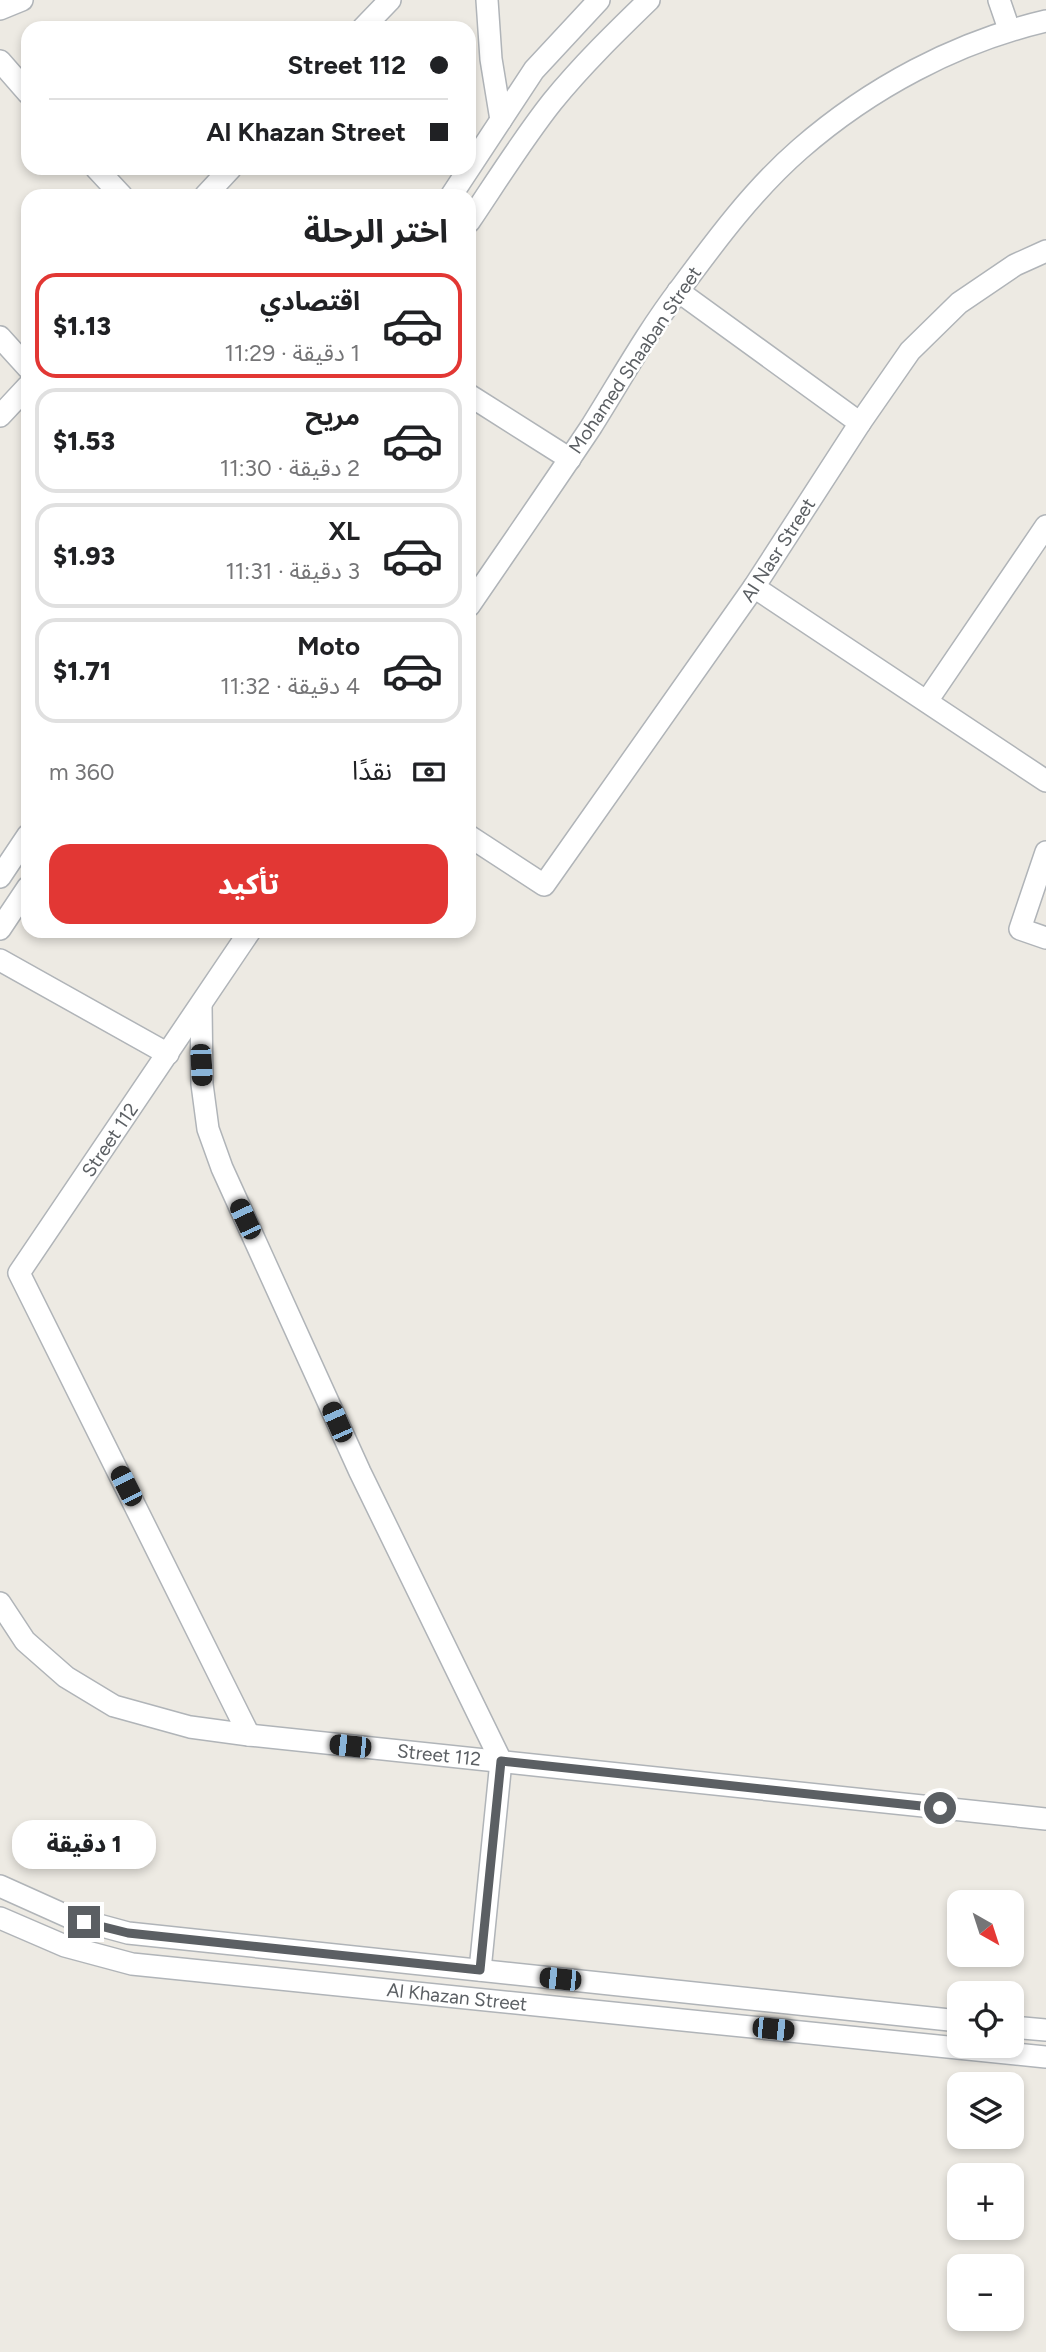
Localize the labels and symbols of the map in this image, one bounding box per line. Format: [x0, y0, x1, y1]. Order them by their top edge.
street label: Mohamed Shaaban Street [564, 262, 706, 458]
street label: Al Nasr Street [736, 494, 820, 606]
car [190, 1043, 213, 1087]
street label: Street 112 [77, 1099, 143, 1181]
car [227, 1196, 264, 1242]
car [319, 1399, 356, 1445]
car [108, 1463, 145, 1509]
car [329, 1733, 372, 1759]
street label: Street 112 [396, 1739, 482, 1771]
route start [924, 1792, 956, 1824]
callout: 1 دقيقة [12, 1820, 156, 1870]
north arrow [947, 1890, 1024, 1967]
route end [68, 1906, 100, 1938]
car [539, 1966, 582, 1992]
street label: Al Khazan Street [386, 1978, 528, 2016]
car [752, 2016, 795, 2042]

